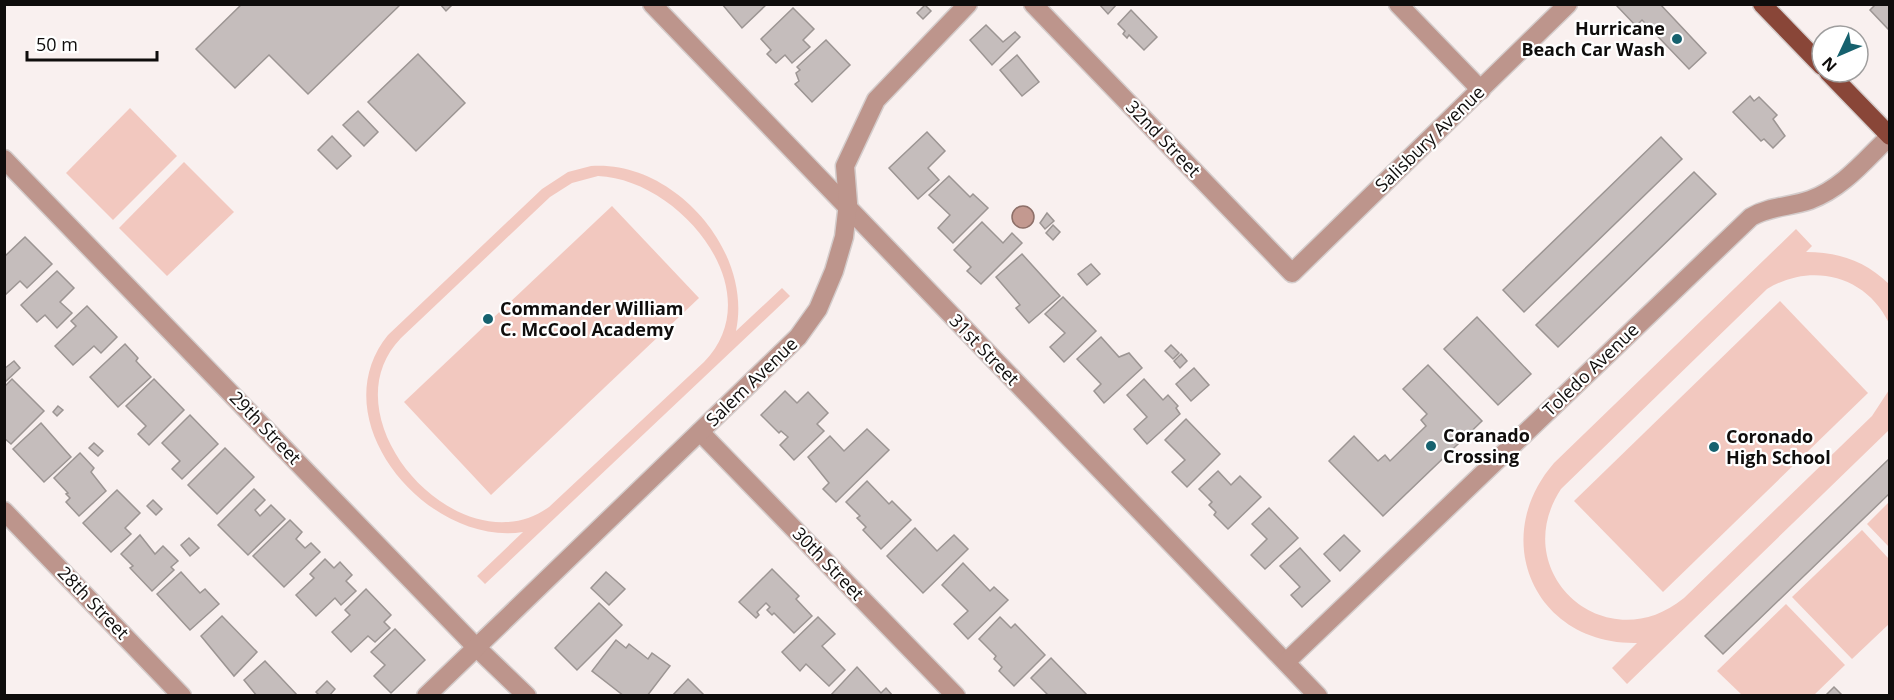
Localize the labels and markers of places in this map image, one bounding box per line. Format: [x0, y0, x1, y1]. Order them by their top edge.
place label: Hurricane Beach Car Wash [1521, 16, 1665, 61]
marker: Hurricane Beach Car Wash [1670, 32, 1684, 46]
place label: Commander William C. McCool Academy [500, 296, 683, 341]
marker: Commander William C. McCool Academy [481, 312, 495, 326]
place label: Coranado Crossing [1443, 423, 1530, 468]
place label: Coronado High School [1726, 424, 1831, 469]
marker: Coranado Crossing [1424, 439, 1438, 453]
marker: Coronado High School [1707, 440, 1721, 454]

